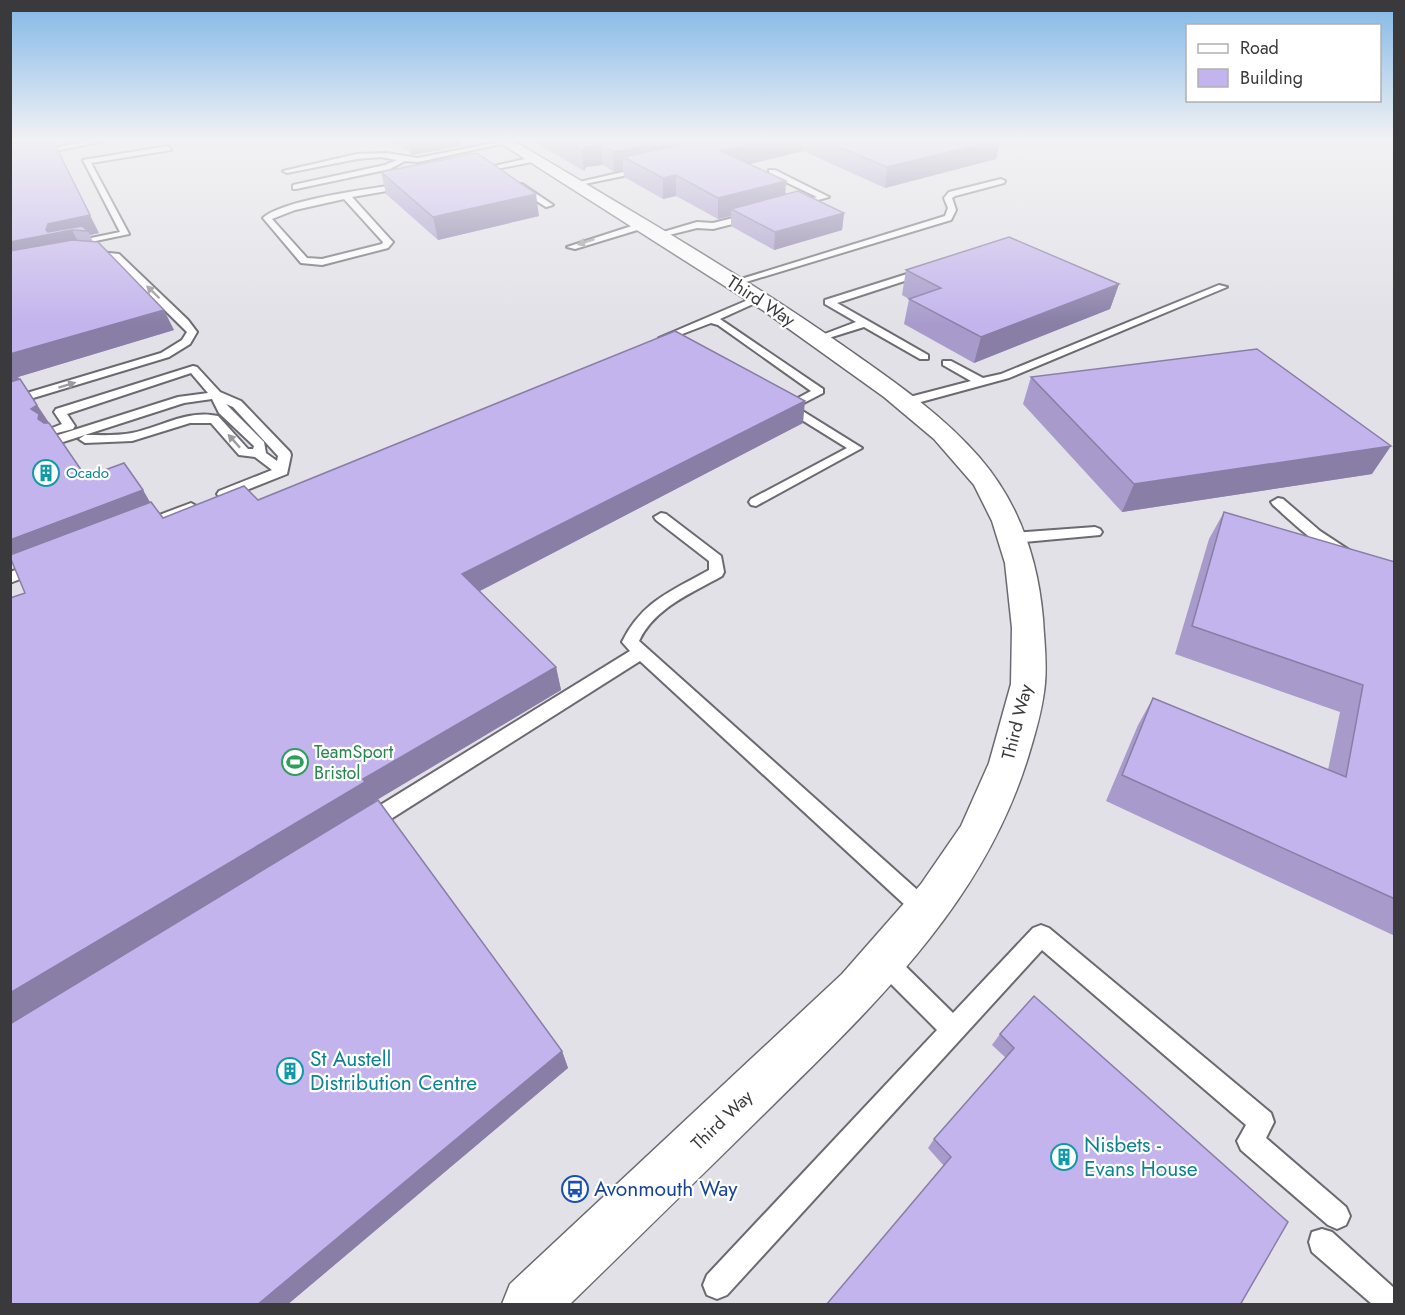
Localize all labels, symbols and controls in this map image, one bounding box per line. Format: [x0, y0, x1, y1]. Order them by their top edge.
legend [1186, 24, 1381, 102]
text: Road [1240, 35, 1279, 61]
text: Building [1240, 65, 1303, 91]
one-way arrow [577, 238, 595, 247]
street label: Third Way [722, 269, 800, 333]
one-way arrow [146, 285, 161, 299]
one-way arrow [58, 380, 76, 389]
one-way arrow [228, 434, 241, 449]
building icon: Ocado [31, 458, 61, 488]
place label: Ocado [66, 462, 109, 484]
street label: Third Way [995, 681, 1039, 762]
place label: TeamSport Bristol [314, 739, 394, 786]
sports icon: TeamSport Bristol [280, 747, 310, 777]
place label: St Austell Distribution Centre [310, 1044, 477, 1098]
building icon: St Austell Distribution Centre [275, 1056, 305, 1086]
street label: Third Way [685, 1084, 759, 1156]
place label: Nisbets - Evans House [1084, 1130, 1198, 1184]
building icon: Nisbets - Evans House [1049, 1142, 1079, 1172]
bus stop icon: Avonmouth Way [560, 1174, 590, 1204]
place label: Avonmouth Way [594, 1174, 738, 1204]

